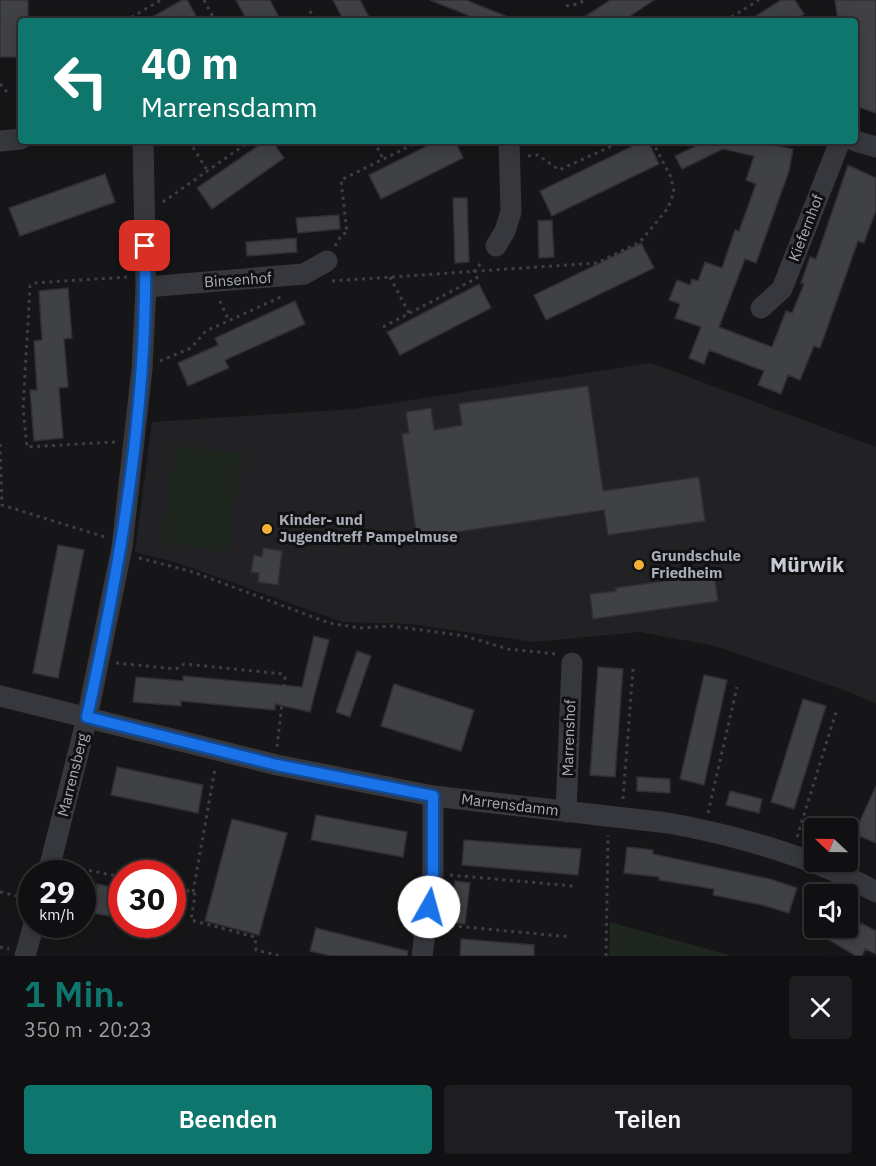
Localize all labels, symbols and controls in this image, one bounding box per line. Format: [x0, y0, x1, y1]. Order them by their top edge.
text: 40 m [141, 36, 239, 91]
icon: left [42, 42, 120, 120]
text: Marrensdamm [141, 89, 318, 124]
street label: Kiefernhof [784, 191, 827, 264]
pin [119, 220, 170, 271]
icon: arrive [128, 229, 161, 262]
street label: Binsenhof [203, 268, 273, 291]
place label: Kinder- und Jugendtreff Pampelmuse [279, 510, 458, 546]
marker: Kinder- und Jugendtreff Pampelmuse [260, 522, 274, 536]
place label: Grundschule Friedheim [651, 546, 741, 582]
district label: Mürwik [770, 550, 845, 578]
marker: Grundschule Friedheim [632, 558, 646, 572]
street label: Marrenshof [558, 699, 579, 777]
street label: Marrensberg [53, 731, 92, 819]
street label: Marrensdamm [460, 789, 560, 820]
north arrow [804, 818, 858, 872]
map controls [804, 818, 858, 938]
speed limit sign: 30 [108, 860, 186, 938]
text: 29 [39, 872, 75, 911]
position arrow [397, 875, 461, 939]
button: sound [804, 884, 858, 938]
text: km/h [39, 905, 75, 924]
text: 1 Min. [24, 970, 125, 1017]
button: close [789, 976, 852, 1039]
text: 350 m · 20:23 [24, 1016, 152, 1043]
button: Beenden [24, 1085, 432, 1154]
button: Teilen [444, 1085, 852, 1154]

